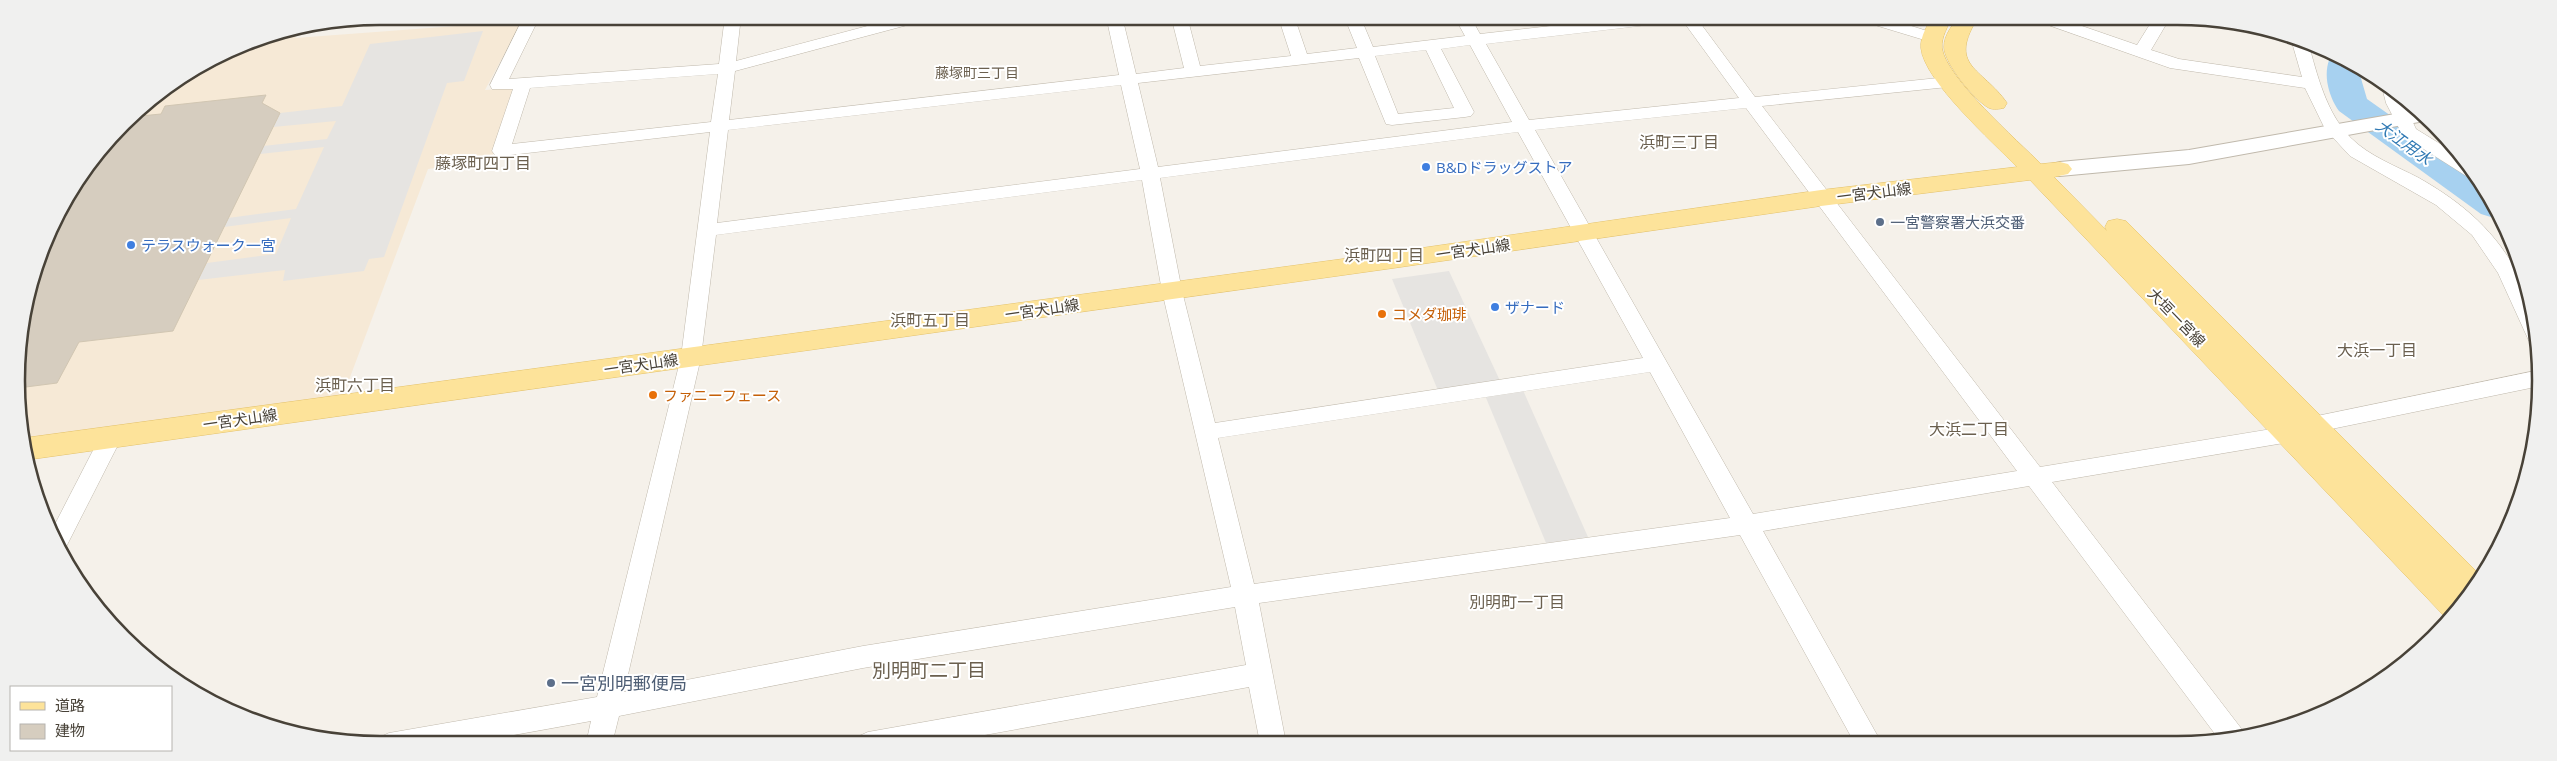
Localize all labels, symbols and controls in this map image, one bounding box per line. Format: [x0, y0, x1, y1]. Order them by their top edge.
district label: 藤塚町三丁目 [935, 63, 1019, 82]
water label: 大江用水 [2372, 114, 2438, 171]
district label: 浜町三丁目 [1639, 131, 1719, 153]
district label: 藤塚町四丁目 [435, 152, 531, 174]
place label: B&Dドラッグストア [1436, 157, 1573, 177]
marker: B&Dドラッグストア [1420, 161, 1432, 173]
street label: 一宮犬山線 [1836, 178, 1912, 206]
place label: 一宮警察署大浜交番 [1890, 212, 2025, 232]
marker: 一宮警察署大浜交番 [1874, 216, 1886, 228]
street label: 一宮犬山線 [1434, 234, 1512, 264]
place label: テラスウォーク一宮 [141, 235, 276, 255]
marker: テラスウォーク一宮 [125, 239, 137, 251]
district label: 浜町四丁目 [1344, 244, 1424, 266]
street label: 大垣一宮線 [2144, 283, 2210, 351]
street label: 一宮犬山線 [1003, 294, 1081, 324]
place label: ザナード [1505, 297, 1565, 317]
marker: ザナード [1489, 301, 1501, 313]
place label: コメダ珈琲 [1392, 304, 1467, 324]
marker: コメダ珈琲 [1376, 308, 1388, 320]
district label: 浜町五丁目 [890, 309, 970, 331]
district label: 大浜一丁目 [2337, 339, 2417, 361]
street label: 一宮犬山線 [602, 349, 680, 379]
district label: 浜町六丁目 [315, 374, 395, 396]
place label: ファニーフェース [663, 385, 781, 405]
marker: ファニーフェース [647, 389, 659, 401]
street label: 一宮犬山線 [201, 404, 279, 434]
district label: 大浜二丁目 [1929, 418, 2009, 440]
district label: 別明町一丁目 [1469, 591, 1565, 613]
district label: 別明町二丁目 [872, 657, 986, 683]
place label: 一宮別明郵便局 [561, 671, 687, 695]
marker: 一宮別明郵便局 [545, 677, 557, 689]
legend [10, 686, 172, 751]
text: 道路 [55, 695, 85, 715]
text: 建物 [55, 720, 85, 740]

